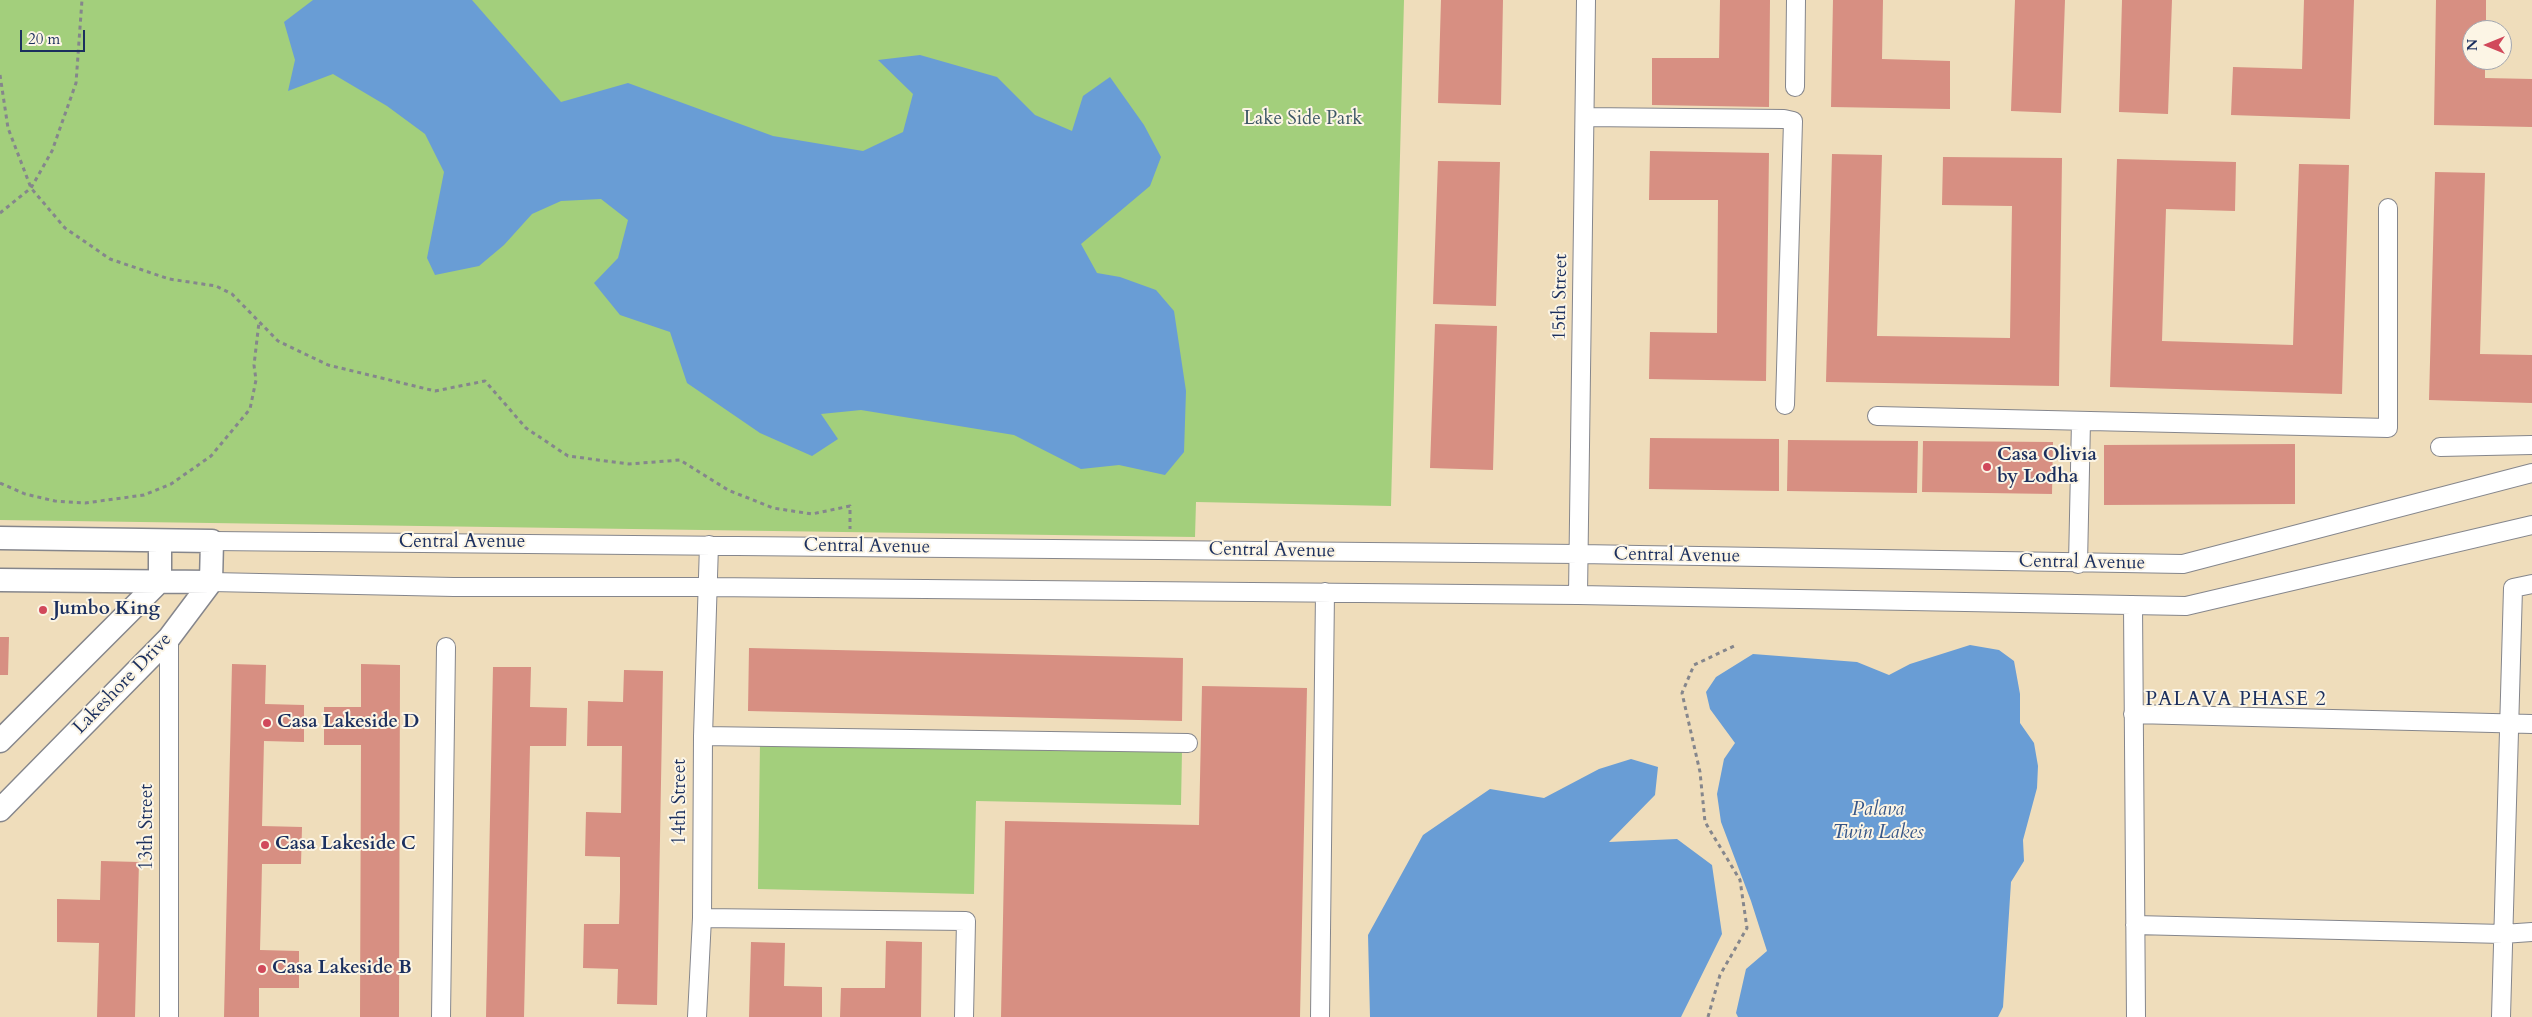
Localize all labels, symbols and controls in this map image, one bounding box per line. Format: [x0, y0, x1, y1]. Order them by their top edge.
scale bar [22, 20, 88, 52]
north arrow [2462, 20, 2512, 70]
text: 20 m [28, 29, 60, 49]
text: N [2463, 39, 2482, 51]
park label: Lake Side Park [1244, 109, 1362, 131]
street label: 15th Street [1549, 253, 1573, 341]
place label: Casa Olivia by Lodha [1997, 445, 2097, 489]
marker: Casa Olivia by Lodha [1981, 461, 1993, 473]
street label: Central Avenue [399, 532, 525, 554]
street label: Central Avenue [803, 534, 931, 560]
street label: Central Avenue [1208, 538, 1336, 564]
street label: Central Avenue [1613, 543, 1741, 569]
street label: Central Avenue [2018, 550, 2146, 576]
place label: Jumbo King [53, 599, 160, 621]
marker: Jumbo King [37, 604, 49, 616]
street label: Lakeshore Drive [69, 629, 177, 739]
district label: PALAVA PHASE 2 [2144, 688, 2328, 712]
place label: Casa Lakeside D [277, 712, 419, 734]
marker: Casa Lakeside D [261, 717, 273, 729]
street label: 14th Street [670, 759, 692, 845]
street label: 13th Street [137, 784, 159, 870]
water label: Palava Twin Lakes [1832, 798, 1924, 845]
place label: Casa Lakeside C [275, 834, 416, 856]
marker: Casa Lakeside C [259, 839, 271, 851]
place label: Casa Lakeside B [272, 958, 412, 980]
marker: Casa Lakeside B [256, 963, 268, 975]

